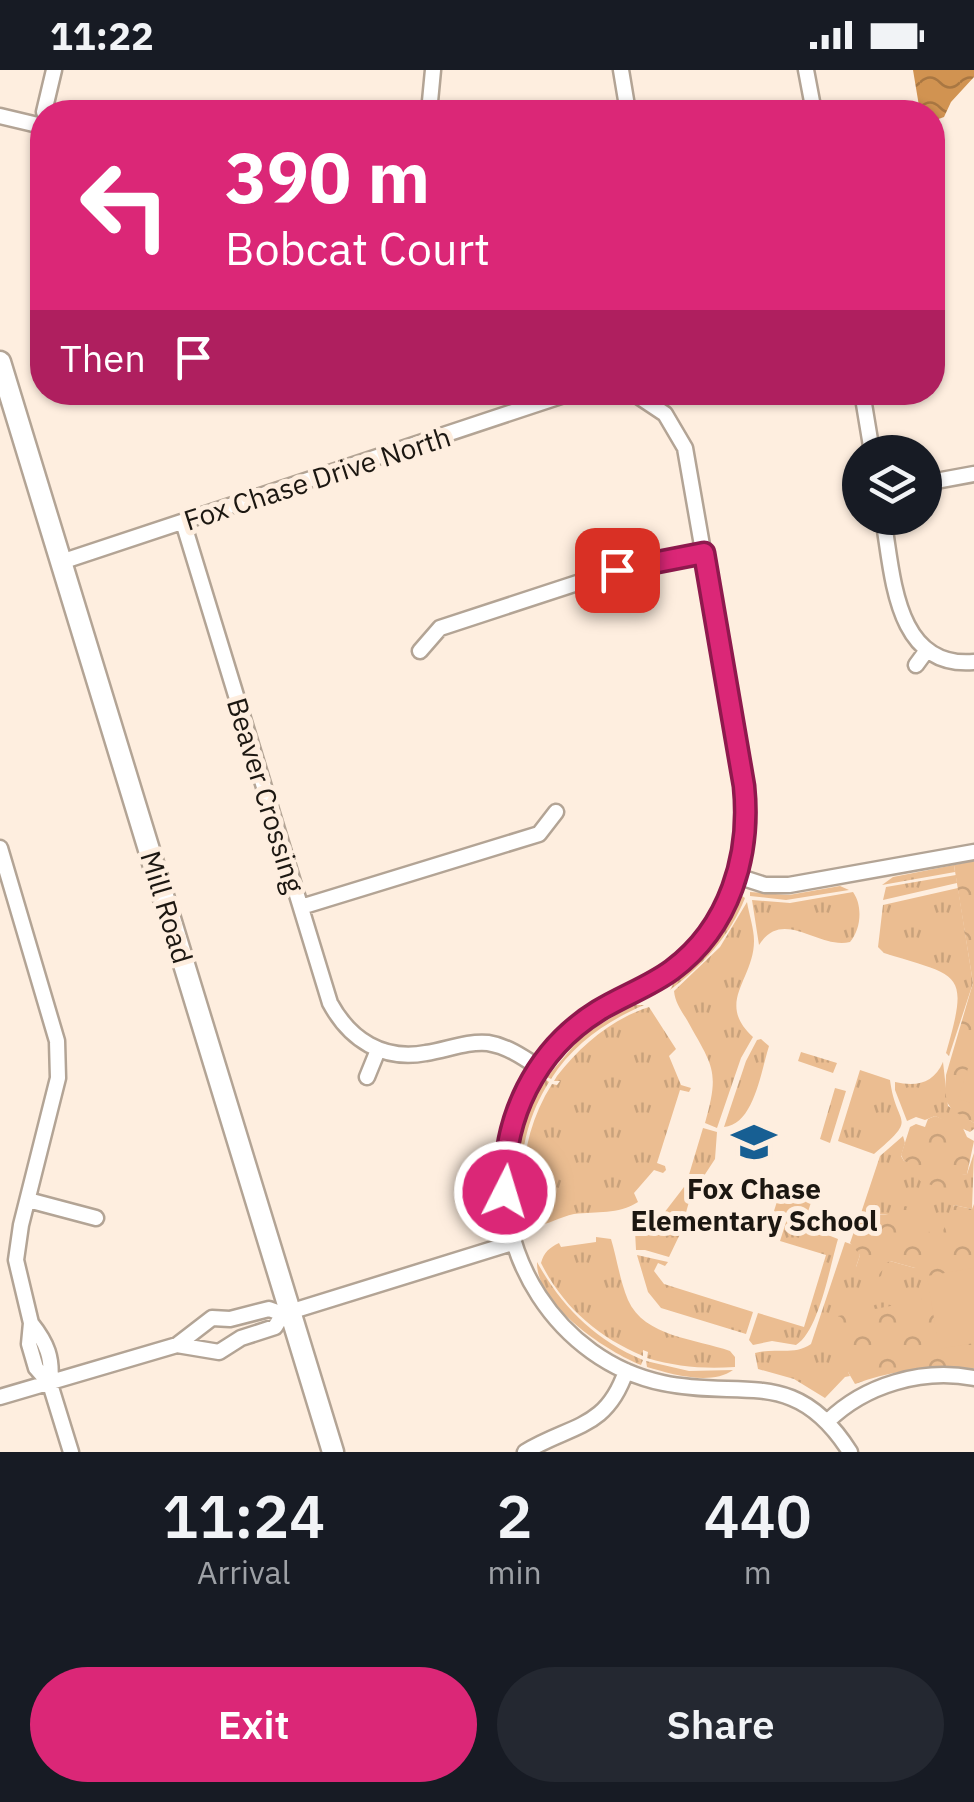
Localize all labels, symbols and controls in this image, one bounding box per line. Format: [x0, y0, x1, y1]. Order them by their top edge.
text: 11:22 [50, 11, 154, 60]
text: 390 m [225, 131, 430, 222]
icon: left [60, 140, 190, 270]
text: Bobcat Court [225, 219, 490, 277]
icon: arrive [166, 330, 221, 385]
text: Then [60, 333, 146, 382]
street label: Fox Chase Drive North [179, 417, 455, 539]
map controls [842, 435, 942, 535]
button: layers [842, 435, 942, 535]
pin [575, 528, 660, 613]
icon: arrive [590, 543, 645, 598]
street label: Beaver Crossing [219, 693, 313, 897]
street label: Mill Road [132, 846, 202, 968]
school or university icon: Fox Chase Elementary School [730, 1118, 778, 1166]
position arrow [453, 1140, 557, 1244]
place label: Fox Chase Elementary School [630, 1170, 878, 1239]
text: 11:24 [162, 1476, 325, 1555]
text: 2 [497, 1476, 533, 1555]
text: 440 [704, 1476, 812, 1555]
text: Arrival [197, 1551, 290, 1593]
text: min [487, 1551, 542, 1593]
text: m [744, 1551, 772, 1593]
button: Exit [30, 1667, 477, 1782]
button: Share [497, 1667, 944, 1782]

